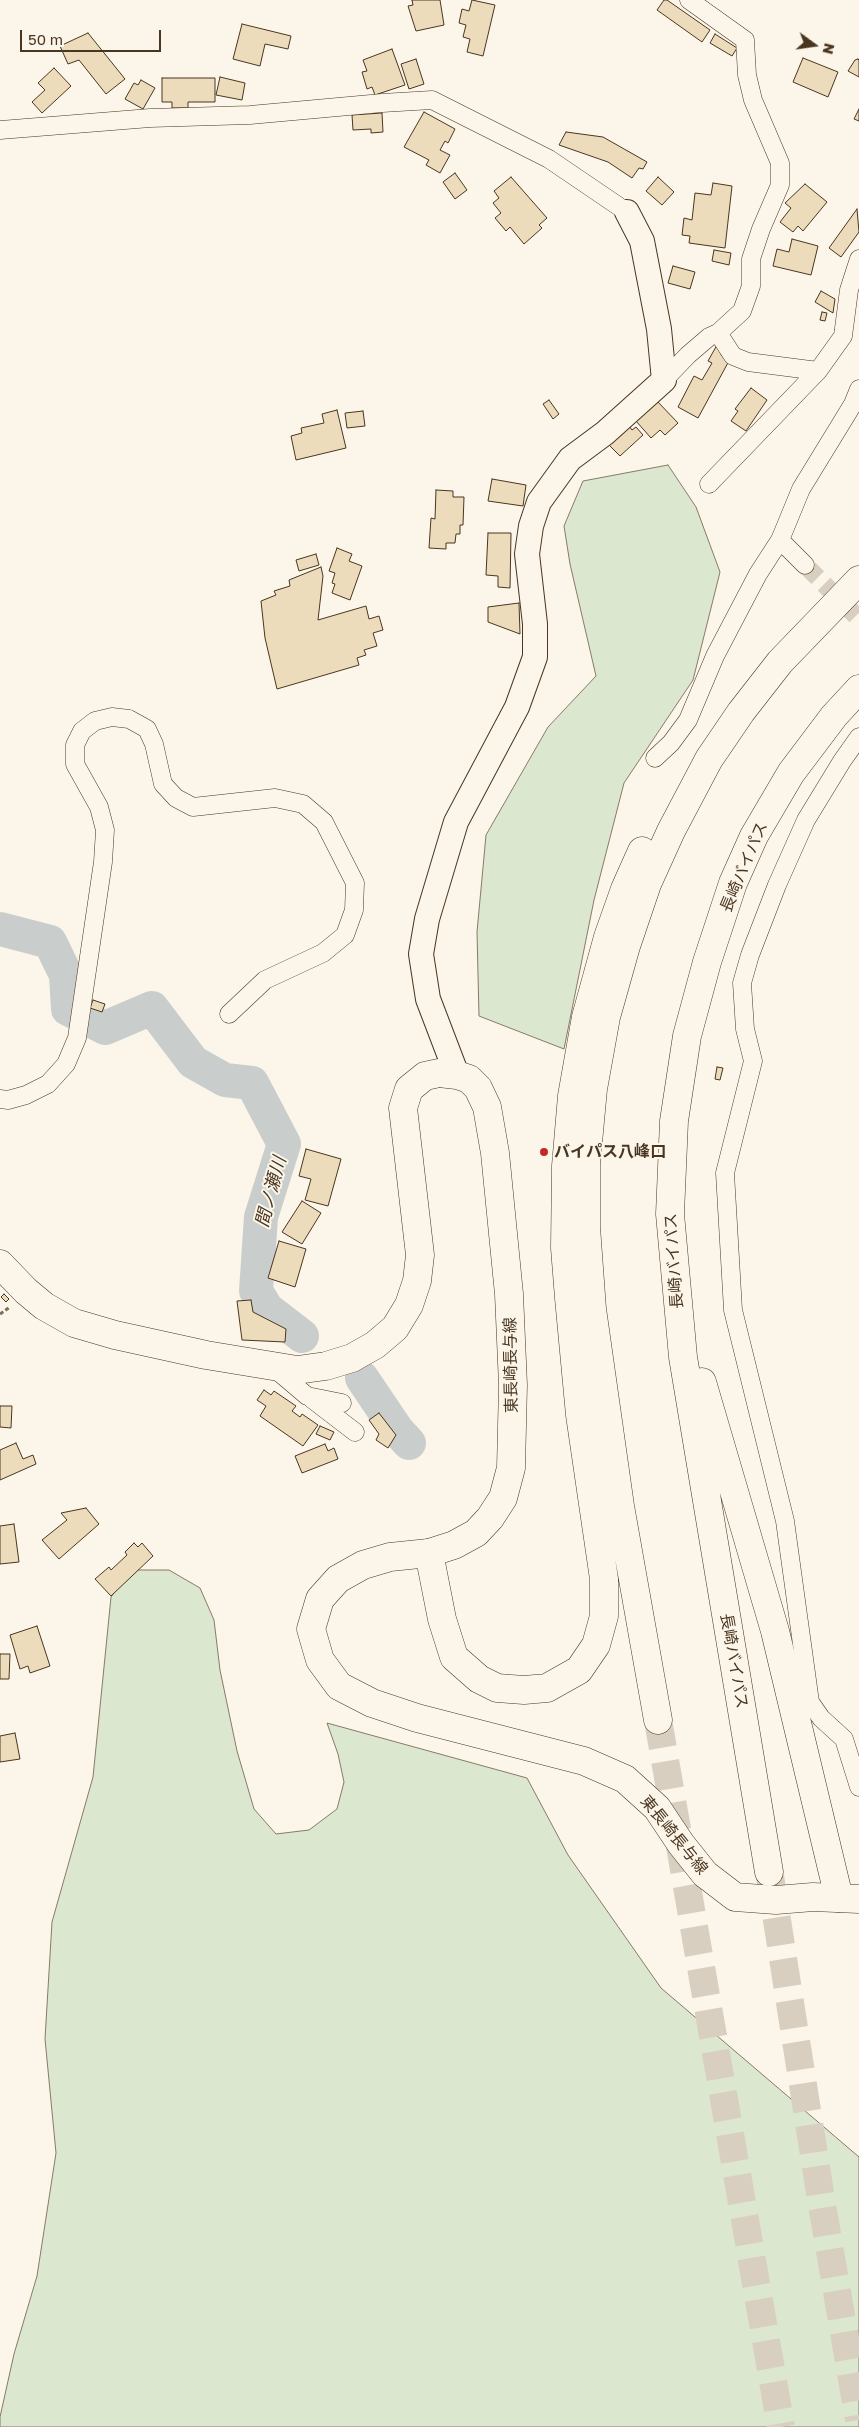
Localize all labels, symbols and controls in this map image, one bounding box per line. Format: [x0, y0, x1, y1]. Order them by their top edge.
scale bar [22, 20, 164, 52]
north arrow [789, 20, 839, 70]
text: 50 m [28, 30, 63, 48]
text: N [820, 42, 839, 56]
street label: 長崎バイパス [716, 819, 772, 915]
place label: バイパス八峰口 [554, 1142, 666, 1162]
marker: バイパス八峰口 [538, 1146, 550, 1158]
water label: 間ノ瀬川 [251, 1154, 291, 1230]
street label: 長崎バイパス [661, 1212, 687, 1310]
street label: 東長崎長与線 [501, 1317, 521, 1413]
street label: 長崎バイパス [716, 1612, 752, 1710]
street label: 東長崎長与線 [636, 1792, 712, 1878]

